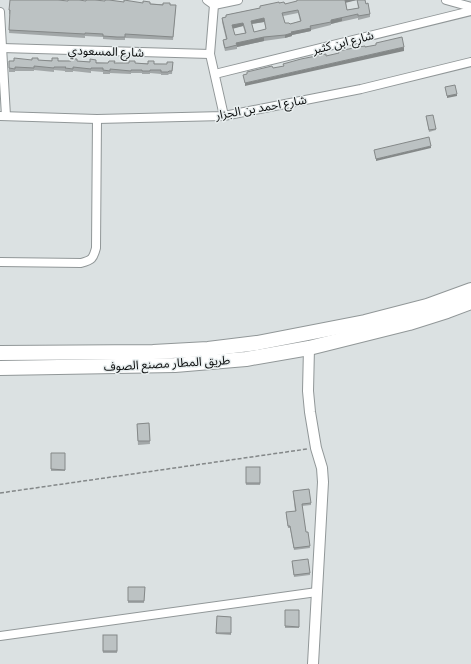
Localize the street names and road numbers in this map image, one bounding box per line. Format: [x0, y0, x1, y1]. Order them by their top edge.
street label: شارع ابن كثير [310, 27, 376, 59]
street label: شارع المسعودي [68, 42, 144, 63]
street label: شارع احمد بن الجزار [213, 92, 308, 125]
street label: طريق المطار مصنع الصوف [103, 352, 231, 376]

